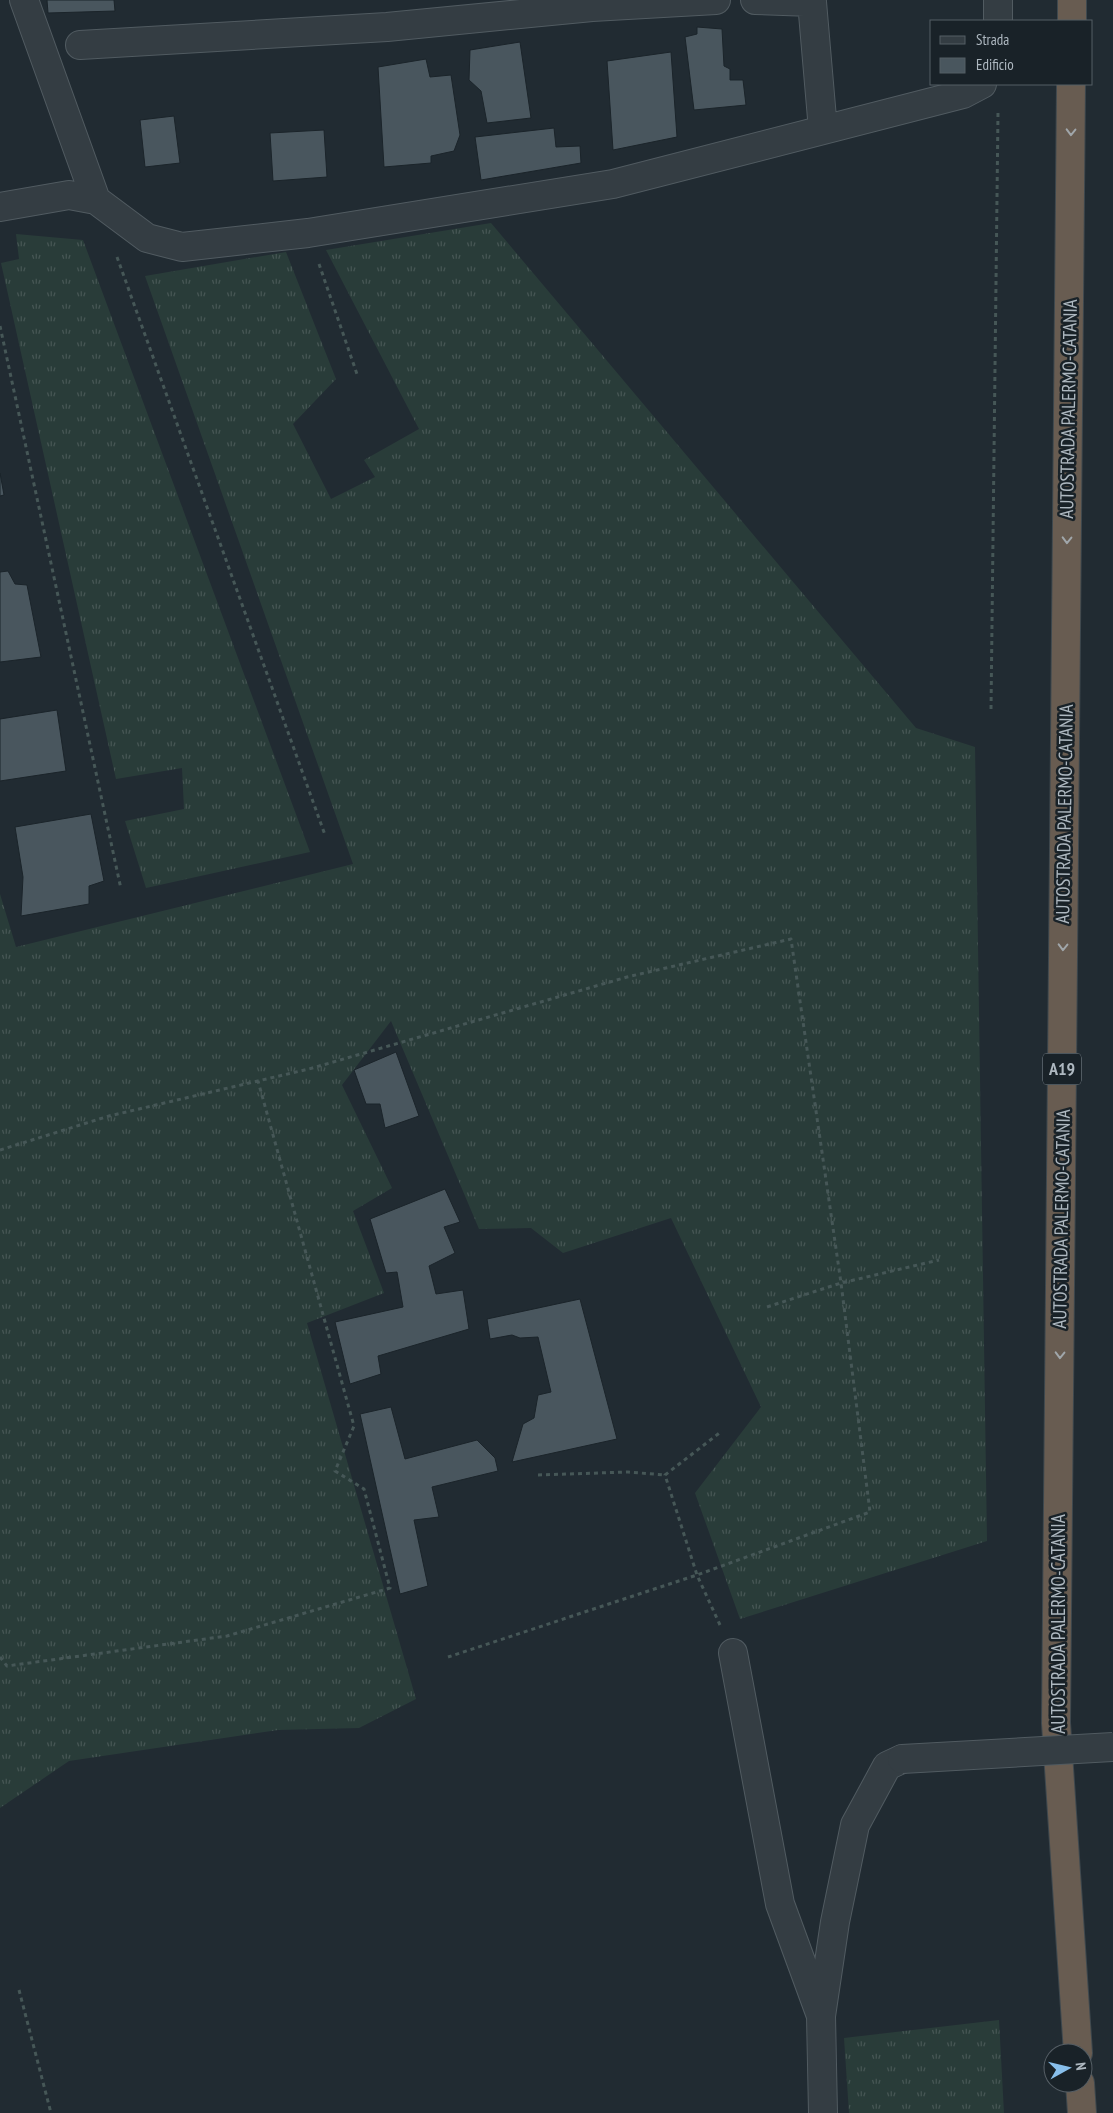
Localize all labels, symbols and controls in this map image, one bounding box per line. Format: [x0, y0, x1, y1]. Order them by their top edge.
legend [930, 20, 1093, 85]
text: Strada [976, 30, 1009, 49]
text: Edificio [976, 55, 1014, 74]
one-way arrow [1066, 129, 1076, 137]
street label: AUTOSTRADA PALERMO-CATANIA [1054, 299, 1082, 519]
one-way arrow [1062, 536, 1072, 544]
street label: AUTOSTRADA PALERMO-CATANIA [1050, 704, 1078, 924]
one-way arrow [1058, 944, 1068, 952]
road number: A19 [1043, 1054, 1081, 1084]
street label: AUTOSTRADA PALERMO-CATANIA [1047, 1109, 1075, 1329]
one-way arrow [1055, 1352, 1065, 1359]
street label: AUTOSTRADA PALERMO-CATANIA [1046, 1514, 1070, 1734]
north arrow [1043, 2043, 1093, 2093]
text: N [1071, 2061, 1090, 2071]

